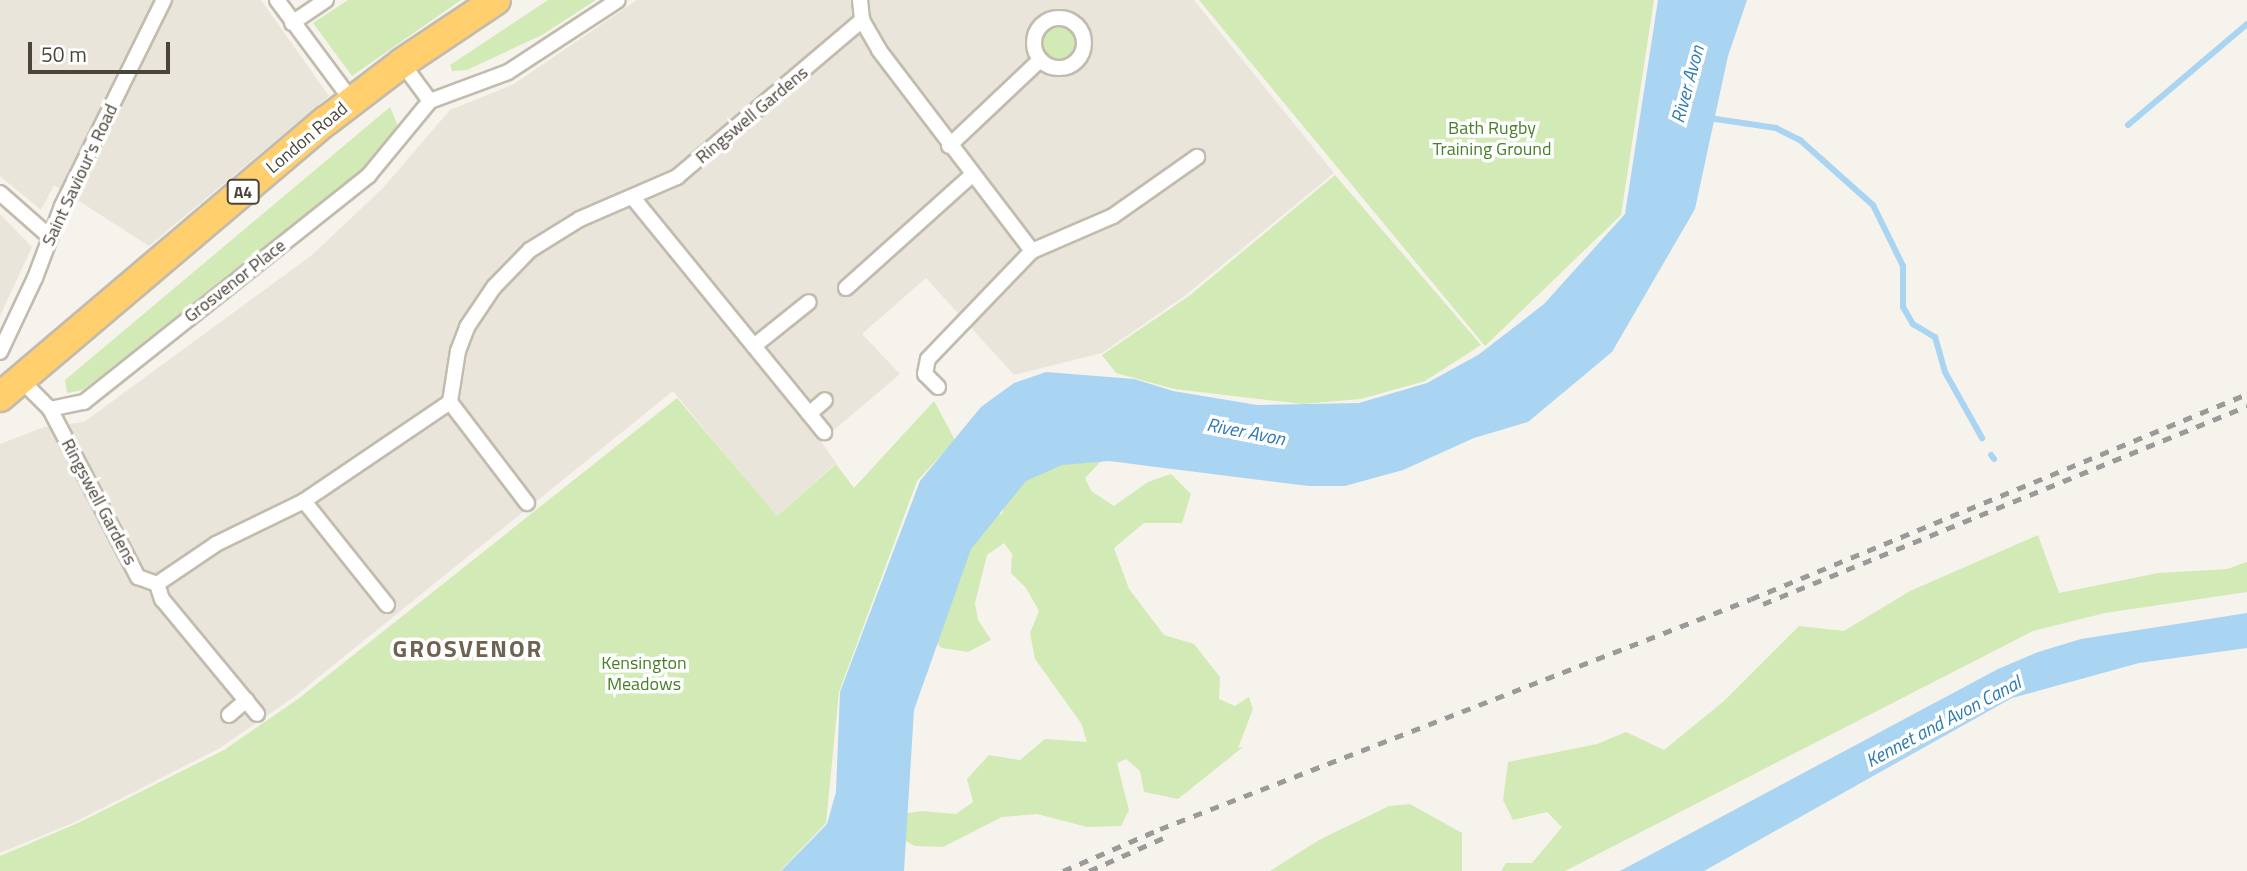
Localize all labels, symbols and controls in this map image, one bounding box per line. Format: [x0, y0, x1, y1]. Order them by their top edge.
scale bar [32, 28, 173, 72]
text: 50 m [41, 38, 87, 70]
water label: River Avon [1666, 43, 1708, 125]
street label: Ringswell Gardens [691, 62, 813, 168]
street label: London Road [262, 98, 352, 178]
street label: Saint Saviour's Road [38, 101, 122, 249]
park label: Bath Rugby Training Ground [1433, 118, 1551, 160]
road number: A4 [226, 180, 260, 204]
street label: Grosvenor Place [180, 235, 290, 327]
water label: River Avon [1205, 412, 1287, 450]
street label: Ringswell Gardens [57, 435, 141, 569]
district label: GROSVENOR [394, 635, 542, 663]
park label: Kensington Meadows [601, 653, 687, 696]
water label: Kennet and Avon Canal [1862, 670, 2024, 772]

